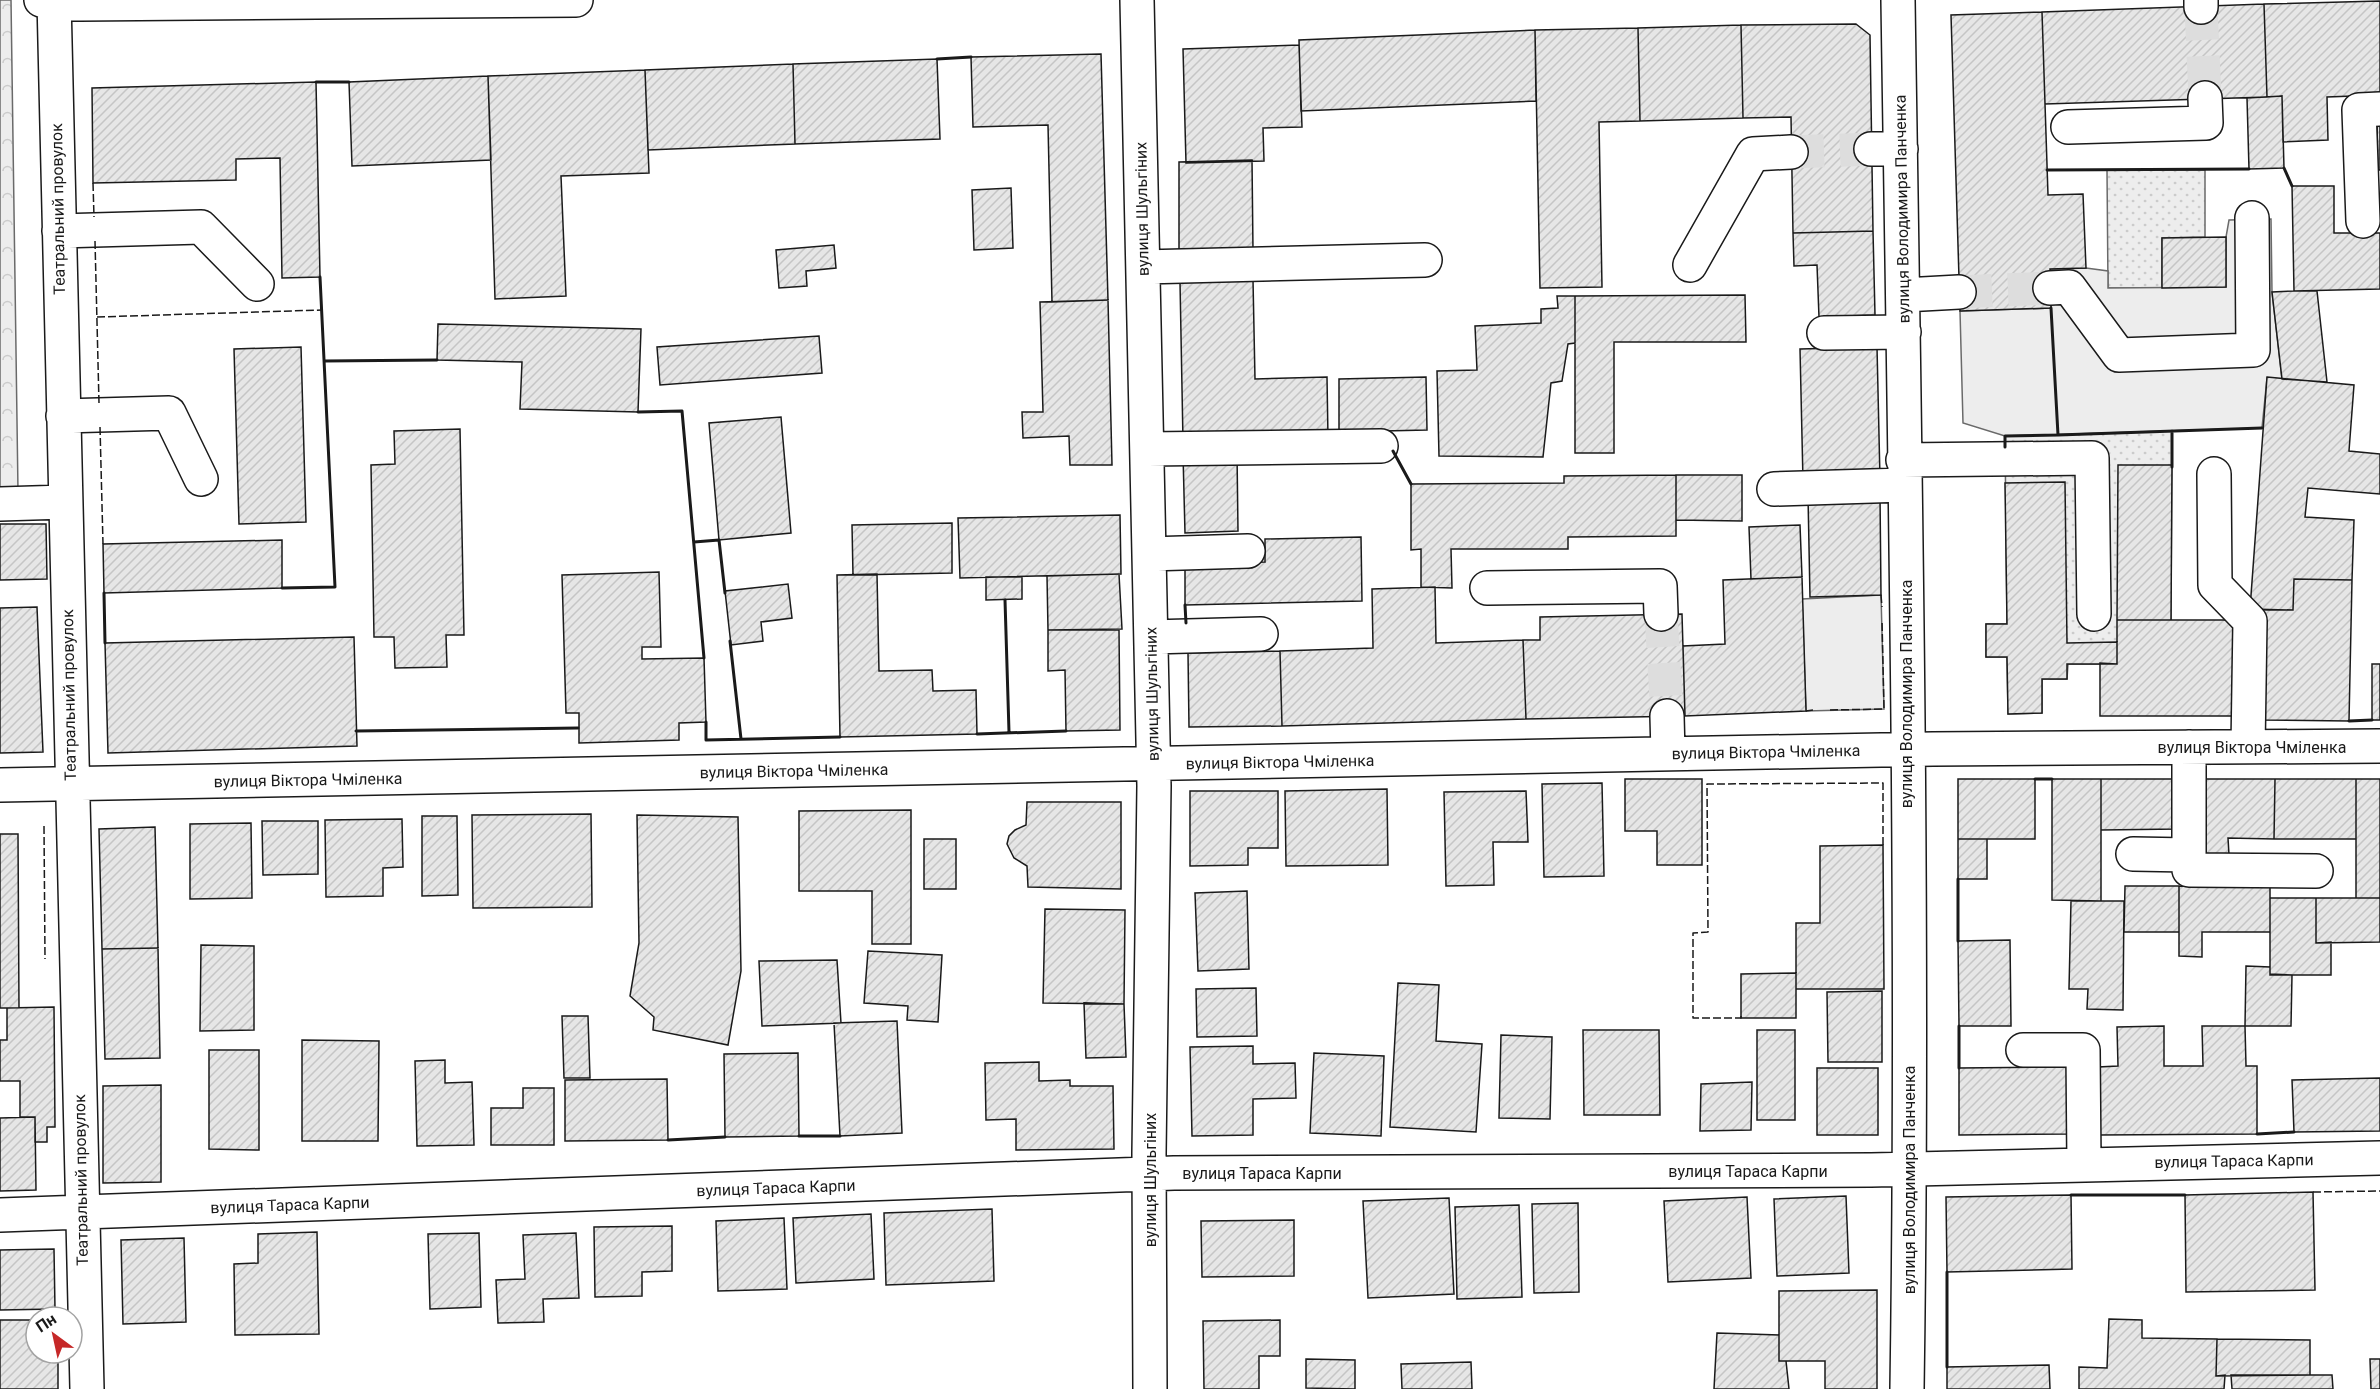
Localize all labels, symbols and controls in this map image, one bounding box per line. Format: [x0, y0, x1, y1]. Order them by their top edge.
street label: вулиця Володимира Панченка [1891, 95, 1913, 323]
street label: Театральний провулок [47, 123, 69, 295]
street label: вулиця Шульгіних [1131, 142, 1153, 276]
street label: вулиця Володимира Панченка [1897, 580, 1916, 808]
street label: Театральний провулок [58, 609, 80, 781]
street label: вулиця Шульгіних [1141, 627, 1163, 761]
street label: вулиця Віктора Чміленка [2158, 738, 2346, 757]
street label: вулиця Віктора Чміленка [1671, 741, 1861, 763]
street label: вулиця Віктора Чміленка [1185, 751, 1375, 773]
street label: вулиця Віктора Чміленка [699, 760, 889, 782]
street label: вулиця Віктора Чміленка [213, 769, 403, 791]
street label: вулиця Володимира Панченка [1900, 1066, 1919, 1294]
street label: Театральний провулок [70, 1094, 92, 1266]
street label: вулиця Шульгіних [1141, 1113, 1160, 1247]
street label: вулиця Тараса Карпи [2154, 1150, 2314, 1172]
street label: вулиця Тараса Карпи [1668, 1162, 1828, 1181]
street label: вулиця Тараса Карпи [1182, 1164, 1342, 1183]
street label: вулиця Тараса Карпи [696, 1176, 856, 1200]
street label: вулиця Тараса Карпи [210, 1193, 370, 1217]
north arrow [24, 1305, 84, 1365]
text: Пн [32, 1309, 60, 1336]

